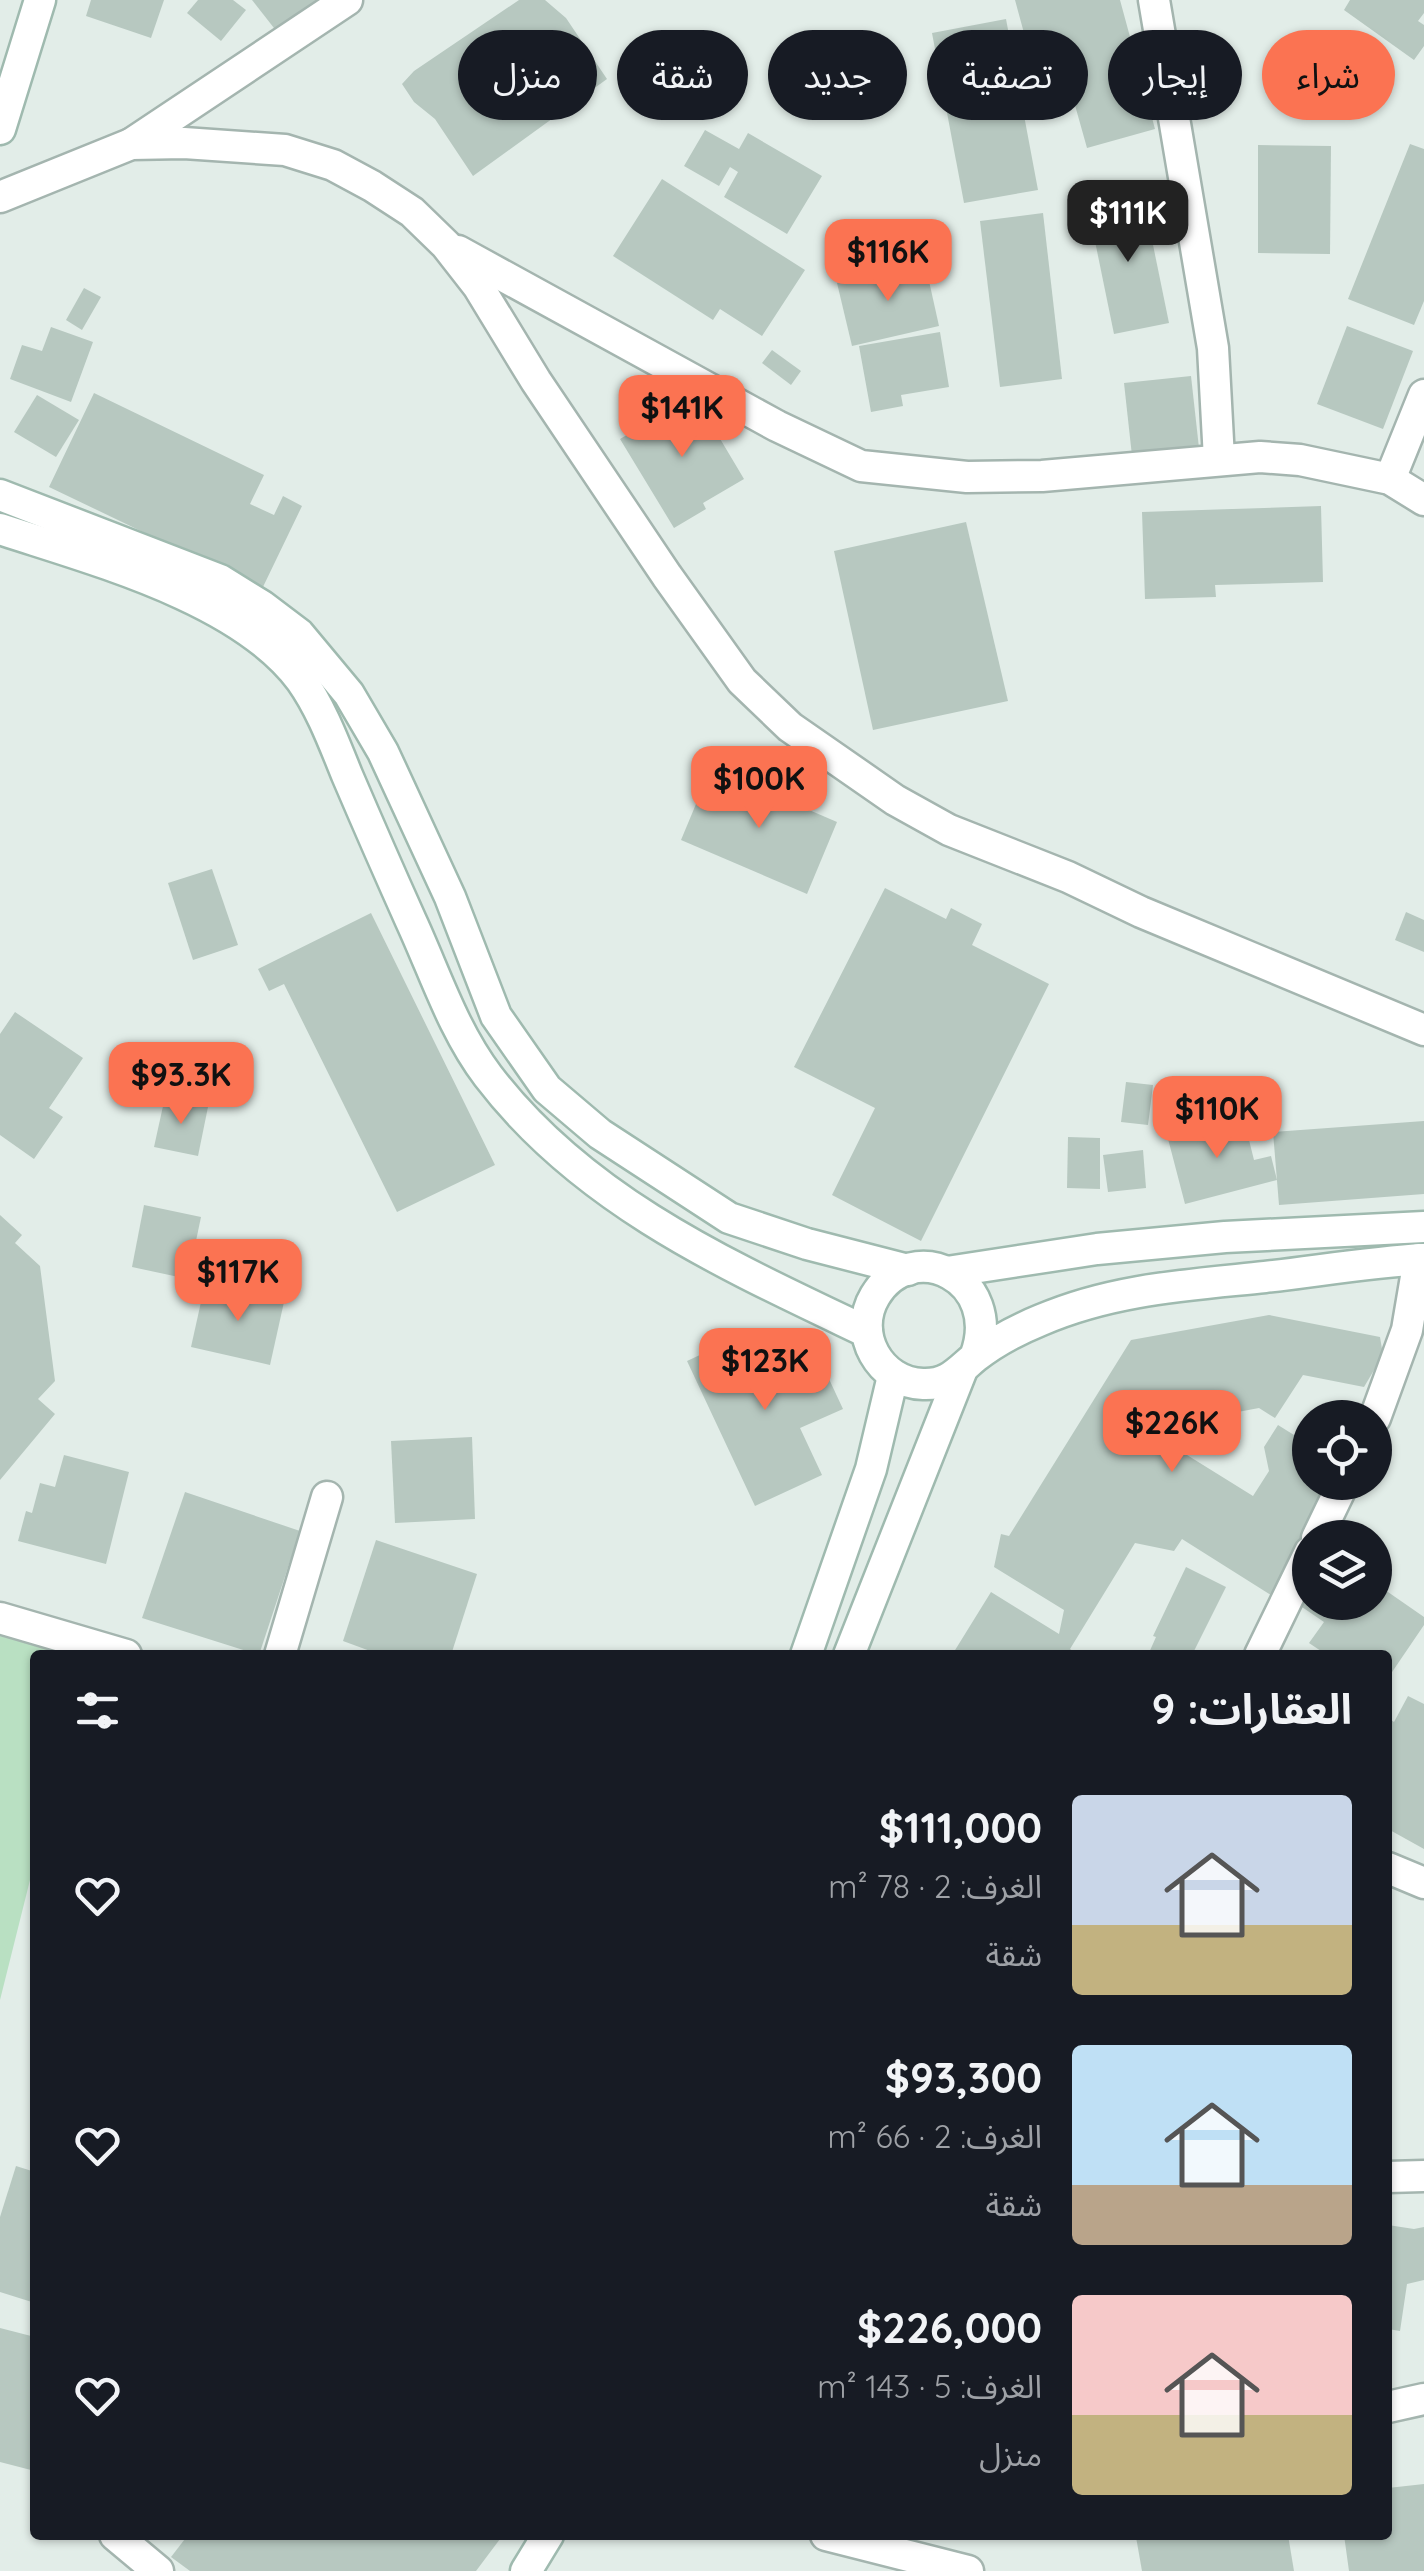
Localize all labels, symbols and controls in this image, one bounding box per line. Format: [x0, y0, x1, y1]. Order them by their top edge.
chip: منزل [458, 30, 597, 120]
chip: شقة [617, 30, 748, 120]
chip: جديد [768, 30, 907, 120]
chip: تصفية [927, 30, 1088, 120]
chip: إيجار [1108, 30, 1242, 120]
chip: شراء [1262, 30, 1395, 120]
pin: $111K [1058, 180, 1198, 265]
text: $111K [1089, 192, 1167, 232]
pin: $116K [818, 219, 958, 304]
text: $116K [847, 231, 929, 271]
pin: $141K [612, 375, 752, 460]
text: $141K [641, 387, 723, 427]
pin: $100K [689, 746, 829, 831]
text: $100K [713, 758, 805, 798]
pin: $93.3K [100, 1042, 262, 1127]
text: $93.3K [131, 1054, 231, 1094]
pin: $110K [1147, 1076, 1287, 1161]
text: $110K [1175, 1088, 1259, 1128]
pin: $117K [168, 1239, 308, 1324]
text: $117K [197, 1251, 279, 1291]
pin: $123K [695, 1328, 835, 1413]
text: $123K [721, 1340, 809, 1380]
pin: $226K [1102, 1390, 1242, 1475]
map controls [1292, 1400, 1392, 1620]
button: locate [1292, 1400, 1392, 1500]
text: $226K [1125, 1402, 1219, 1442]
button: layers [1292, 1520, 1392, 1620]
text: العقارات: 9 [1152, 1682, 1352, 1735]
icon: filters [70, 1683, 125, 1738]
text: $111,000 [879, 1801, 1042, 1854]
icon: home [1152, 1835, 1272, 1955]
text: الغرف: 2 · 78 m² [828, 1866, 1042, 1906]
icon: heart [70, 1868, 125, 1923]
text: شقة [986, 1934, 1042, 1974]
text: $93,300 [885, 2051, 1042, 2104]
icon: home [1152, 2085, 1272, 2205]
text: الغرف: 2 · 66 m² [828, 2116, 1042, 2156]
icon: heart [70, 2118, 125, 2173]
text: شقة [986, 2184, 1042, 2224]
text: $226,000 [857, 2301, 1042, 2354]
icon: home [1152, 2335, 1272, 2455]
text: الغرف: 5 · 143 m² [817, 2366, 1042, 2406]
icon: heart [70, 2368, 125, 2423]
text: منزل [979, 2434, 1042, 2474]

